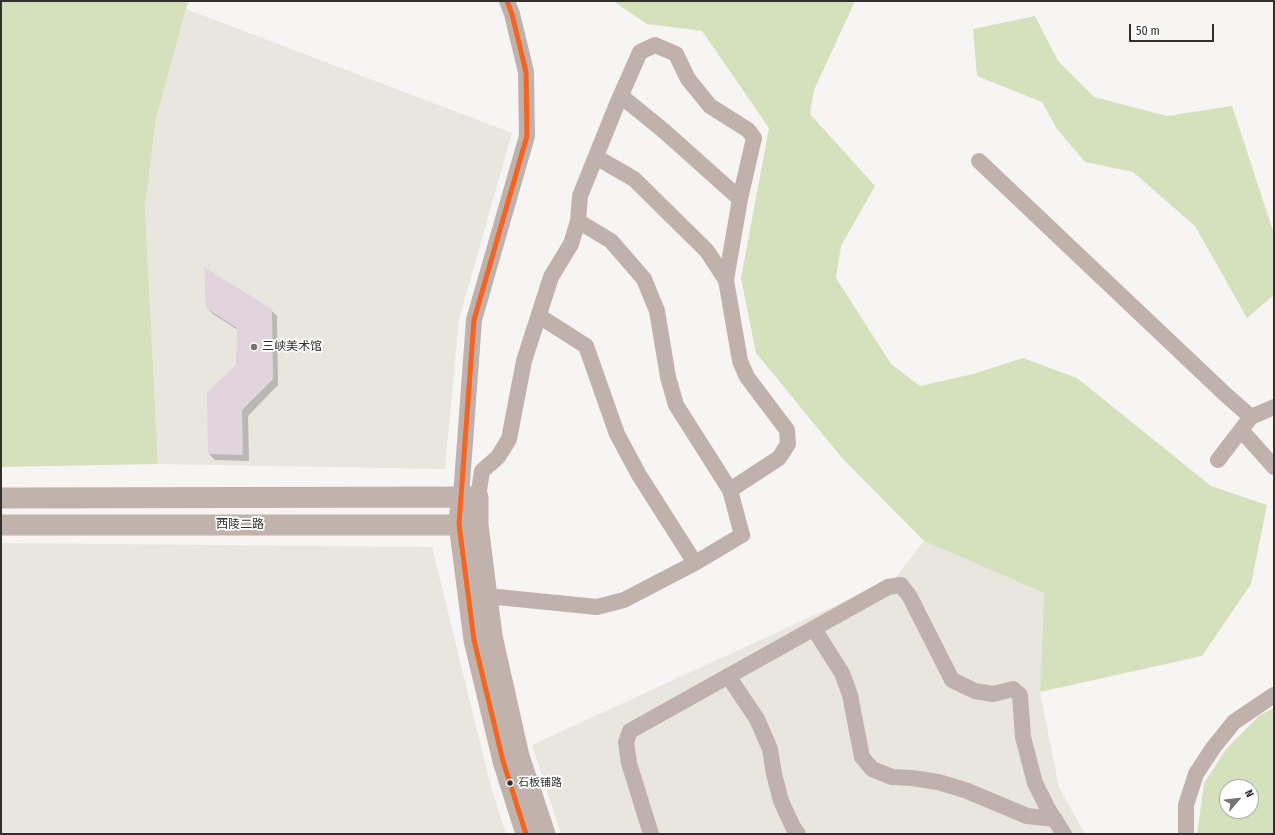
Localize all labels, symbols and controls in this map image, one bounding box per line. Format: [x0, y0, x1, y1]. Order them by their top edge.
scale bar [1131, 16, 1216, 42]
text: 50 m [1136, 24, 1160, 38]
place label: 三峡美术馆 [262, 340, 322, 354]
marker: 三峡美术馆 [249, 342, 259, 352]
street label: 西陵二路 [216, 518, 264, 532]
place label: 石板铺路 [518, 776, 562, 790]
marker: 石板铺路 [505, 778, 515, 788]
north arrow [1219, 779, 1259, 819]
text: N [1242, 788, 1256, 800]

